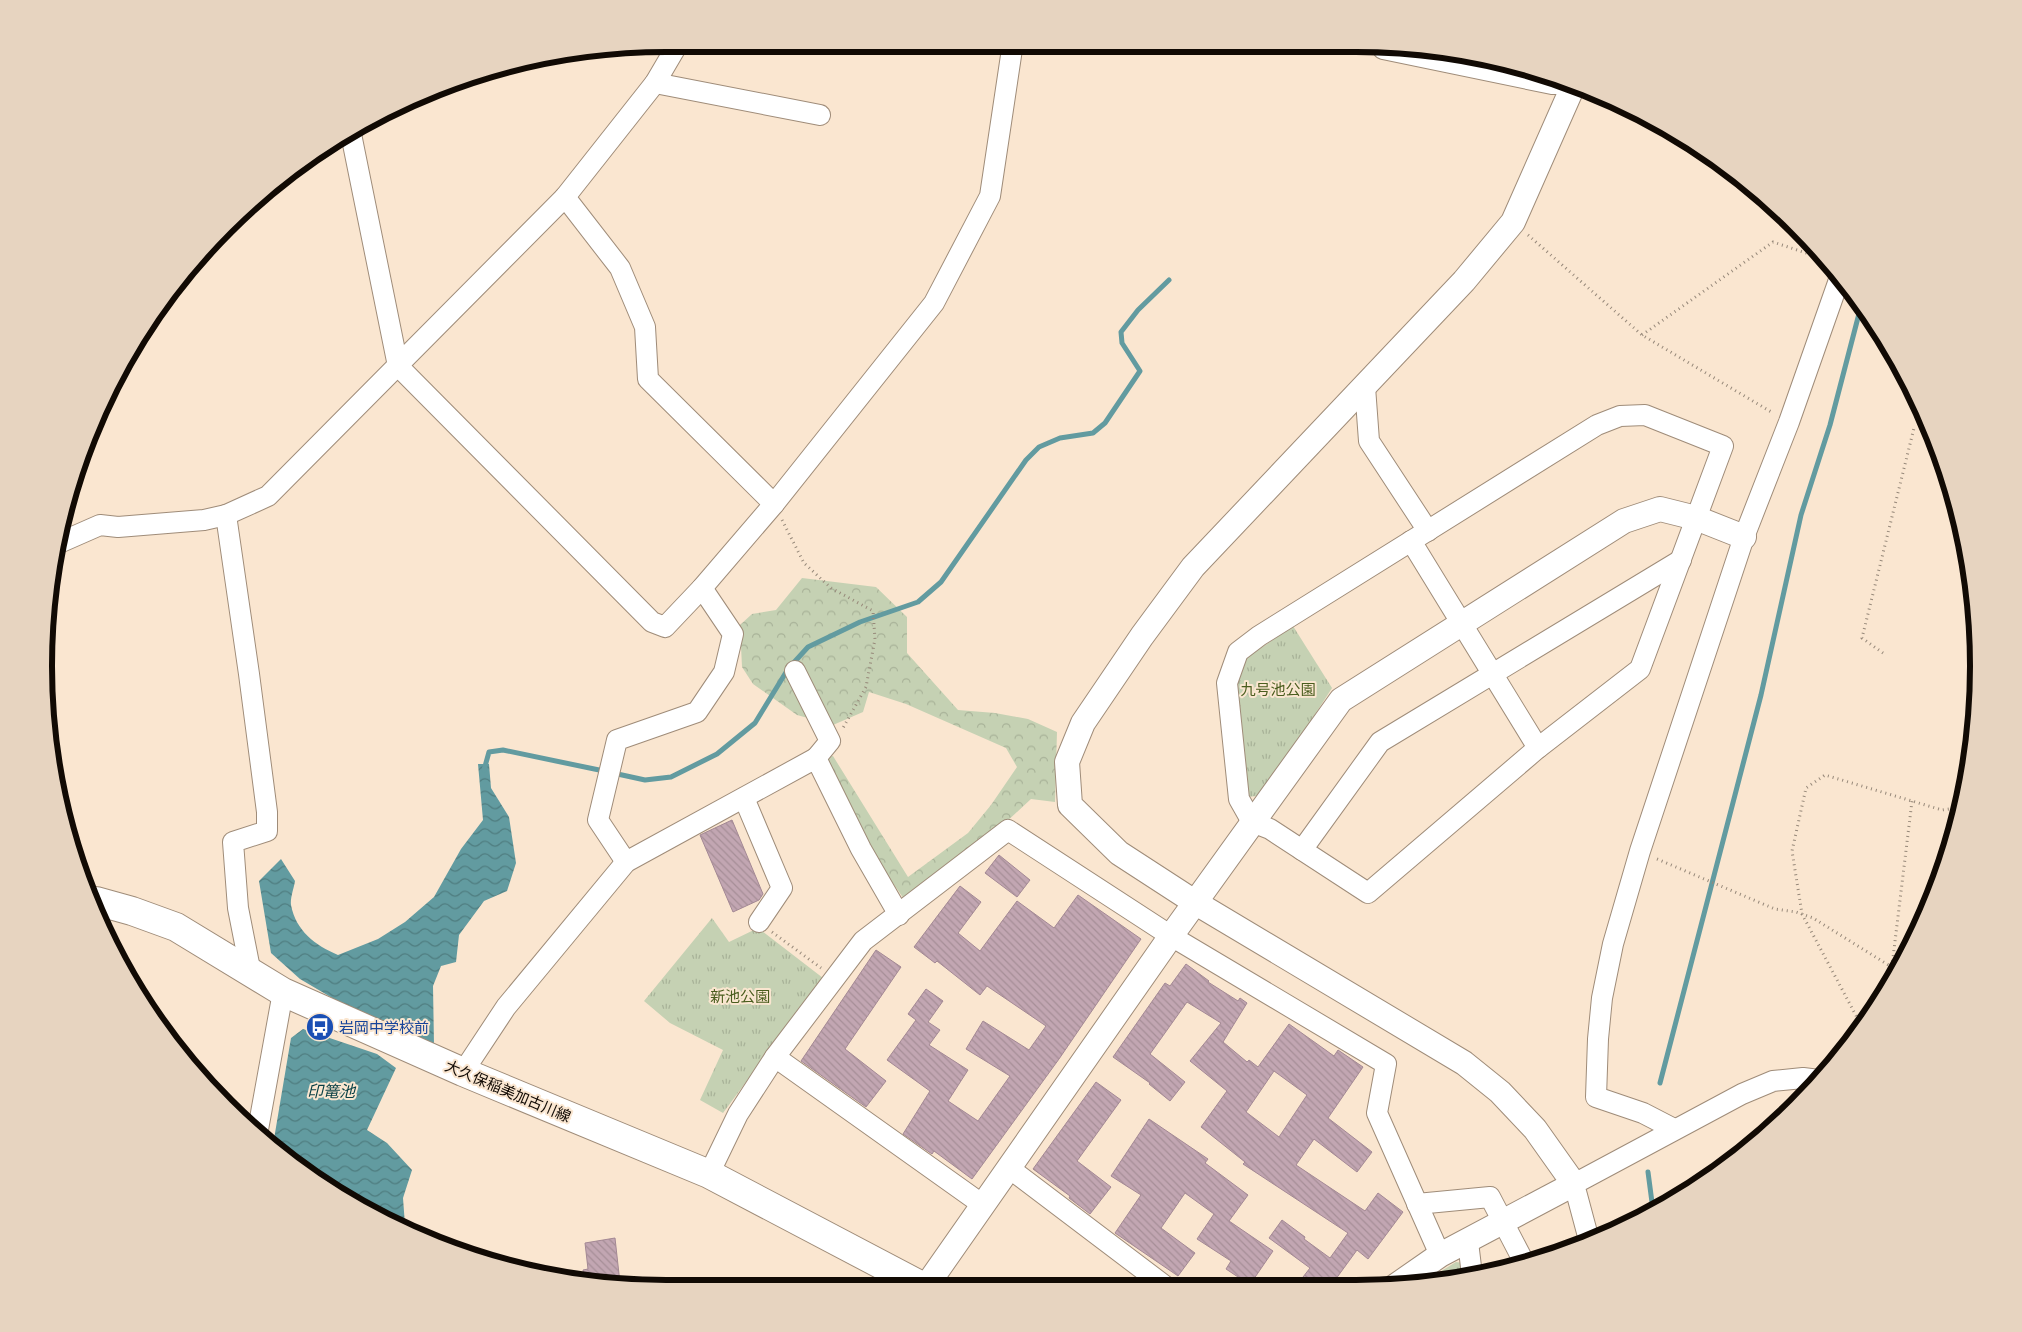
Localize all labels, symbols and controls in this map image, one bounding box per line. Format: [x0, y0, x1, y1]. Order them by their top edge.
park label: 九号池公園 [1240, 680, 1316, 699]
park label: 新池公園 [710, 987, 770, 1006]
bus stop icon: 岩岡中学校前 [305, 1012, 335, 1042]
place label: 岩岡中学校前 [339, 1018, 429, 1037]
street label: 大久保稲美加古川線 [442, 1056, 574, 1126]
water label: 印篭池 [307, 1082, 357, 1101]

